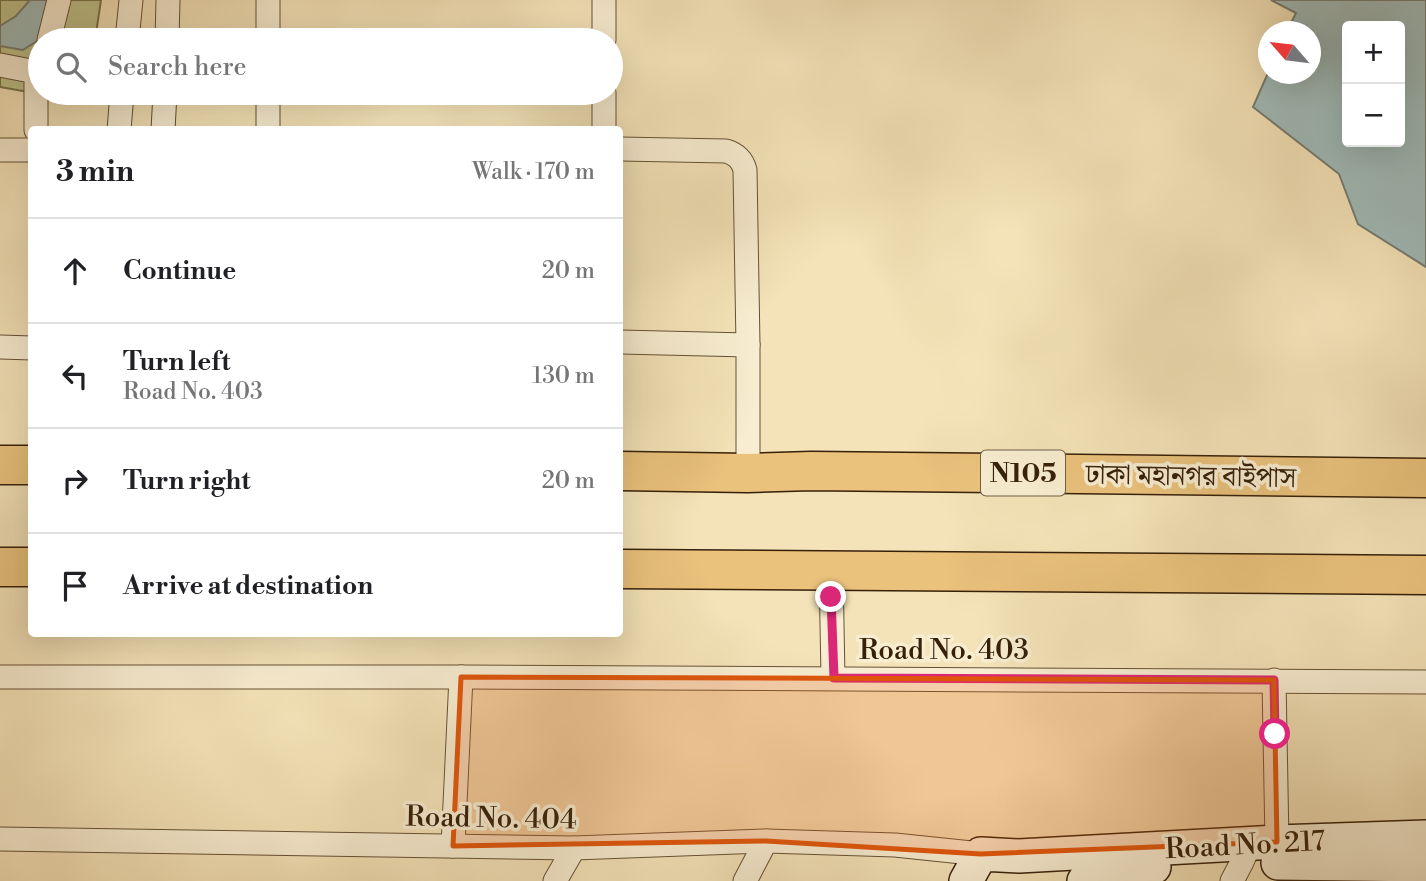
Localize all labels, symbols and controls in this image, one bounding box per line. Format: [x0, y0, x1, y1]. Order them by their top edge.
north arrow [1258, 21, 1321, 84]
map controls [1342, 21, 1405, 147]
button: + [1342, 21, 1405, 84]
search box [28, 28, 623, 105]
icon: search [52, 48, 90, 86]
text: Search here [108, 51, 247, 83]
button: − [1342, 84, 1405, 147]
text: 3 min [56, 153, 134, 191]
text: Walk · 170 m [472, 158, 595, 186]
icon: ahead [56, 252, 94, 290]
text: Continue [123, 255, 236, 287]
text: 20 m [542, 257, 595, 285]
text: Turn left [123, 346, 231, 378]
icon: left [56, 357, 94, 395]
text: 130 m [532, 362, 595, 390]
text: Road No. 403 [123, 378, 263, 406]
road number: N105 [981, 450, 1065, 495]
street label: ঢাকা মহানগর বাইপাস [1084, 456, 1298, 496]
icon: right [56, 462, 94, 500]
text: Turn right [123, 465, 251, 497]
text: 20 m [542, 467, 595, 495]
icon: arrive [56, 567, 94, 605]
text: Arrive at destination [123, 570, 373, 602]
route end [815, 581, 846, 612]
street label: Road No. 403 [859, 633, 1029, 668]
route start [1259, 718, 1290, 749]
street label: Road No. 404 [405, 800, 577, 837]
street label: Road No. 217 [1164, 824, 1326, 867]

